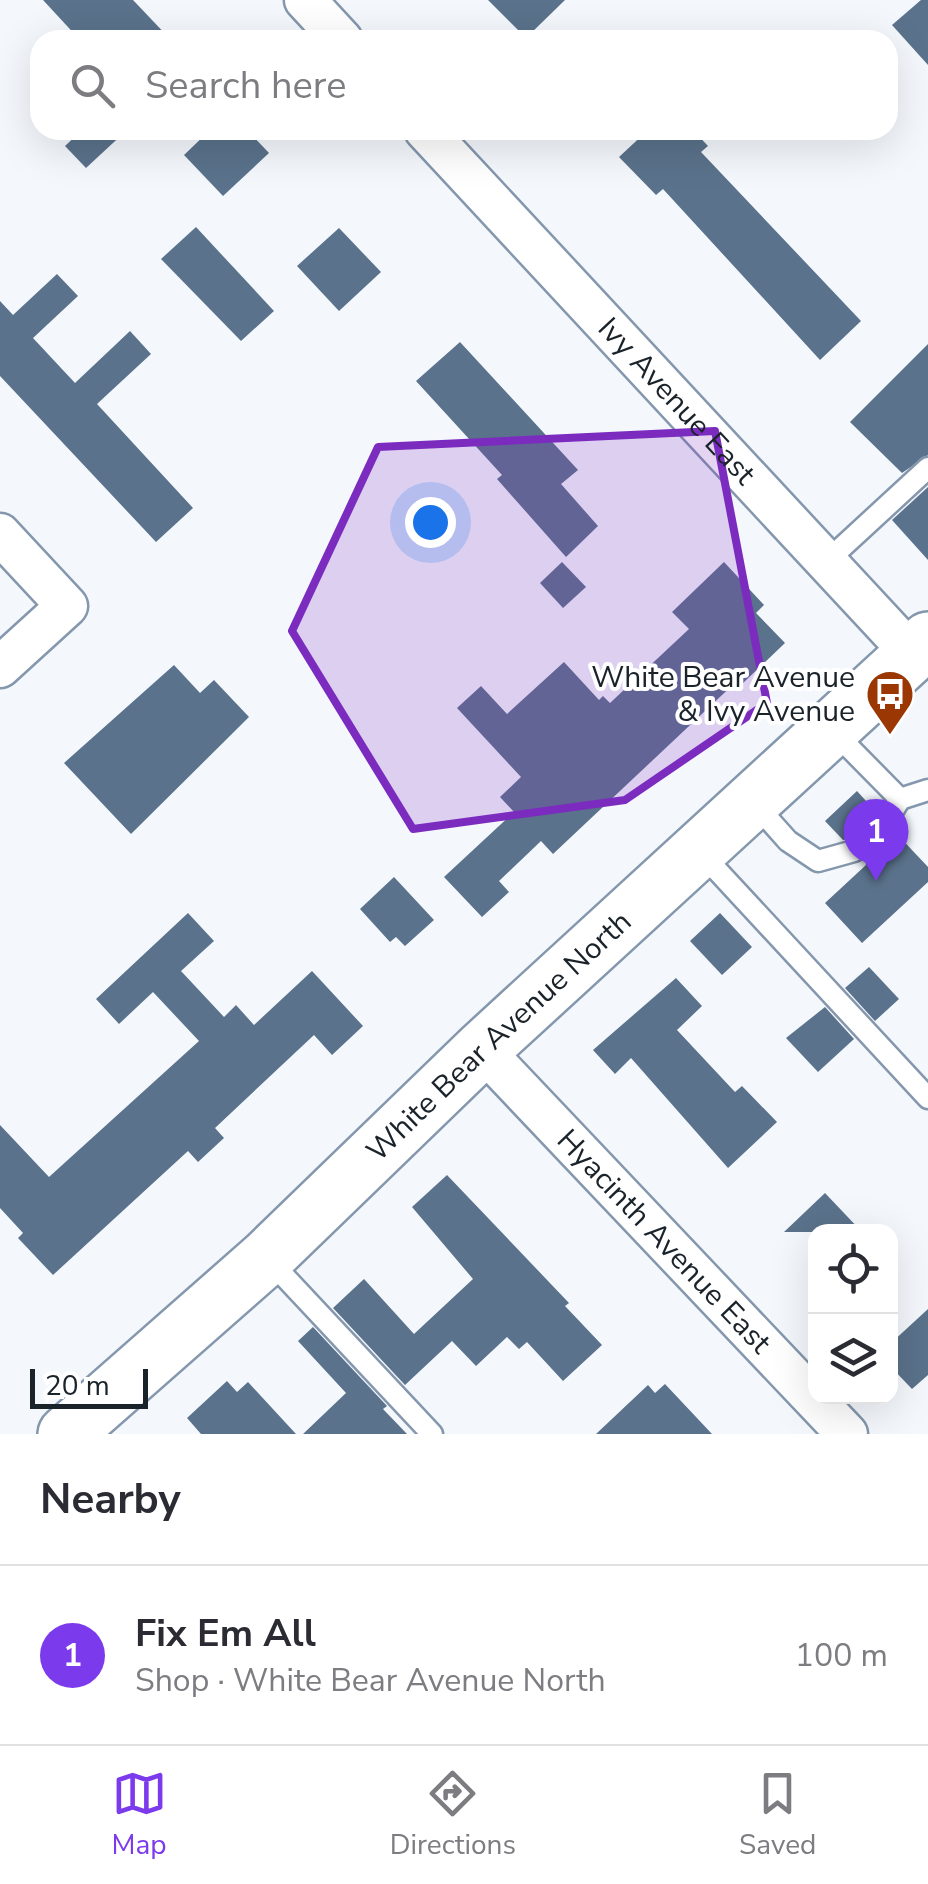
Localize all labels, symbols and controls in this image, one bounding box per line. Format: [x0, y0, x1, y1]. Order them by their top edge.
search box [30, 30, 898, 140]
icon: search [65, 58, 120, 113]
text: Search here [145, 60, 346, 111]
street label: Ivy Avenue East [588, 309, 765, 494]
your location [405, 497, 456, 548]
place label: White Bear Avenue & Ivy Avenue [591, 657, 855, 732]
bus stop icon: White Bear Avenue & Ivy Avenue [864, 668, 916, 736]
pin: 1 [844, 798, 908, 881]
street label: White Bear Avenue North [358, 902, 641, 1171]
street label: Hyacinth Avenue East [548, 1121, 781, 1363]
map controls [808, 1224, 898, 1404]
button: locate [808, 1224, 898, 1314]
button: layers [808, 1314, 898, 1404]
scale bar [30, 1364, 148, 1408]
text: 20 m [45, 1367, 110, 1405]
text: Nearby [40, 1471, 181, 1528]
text: Fix Em All [135, 1608, 316, 1659]
text: 1 [63, 1634, 82, 1677]
text: 100 m [795, 1634, 888, 1677]
text: Shop · White Bear Avenue North [135, 1659, 606, 1702]
tab: Map [112, 1766, 167, 1864]
tab: Directions [390, 1766, 516, 1864]
tab: Saved [739, 1766, 816, 1864]

